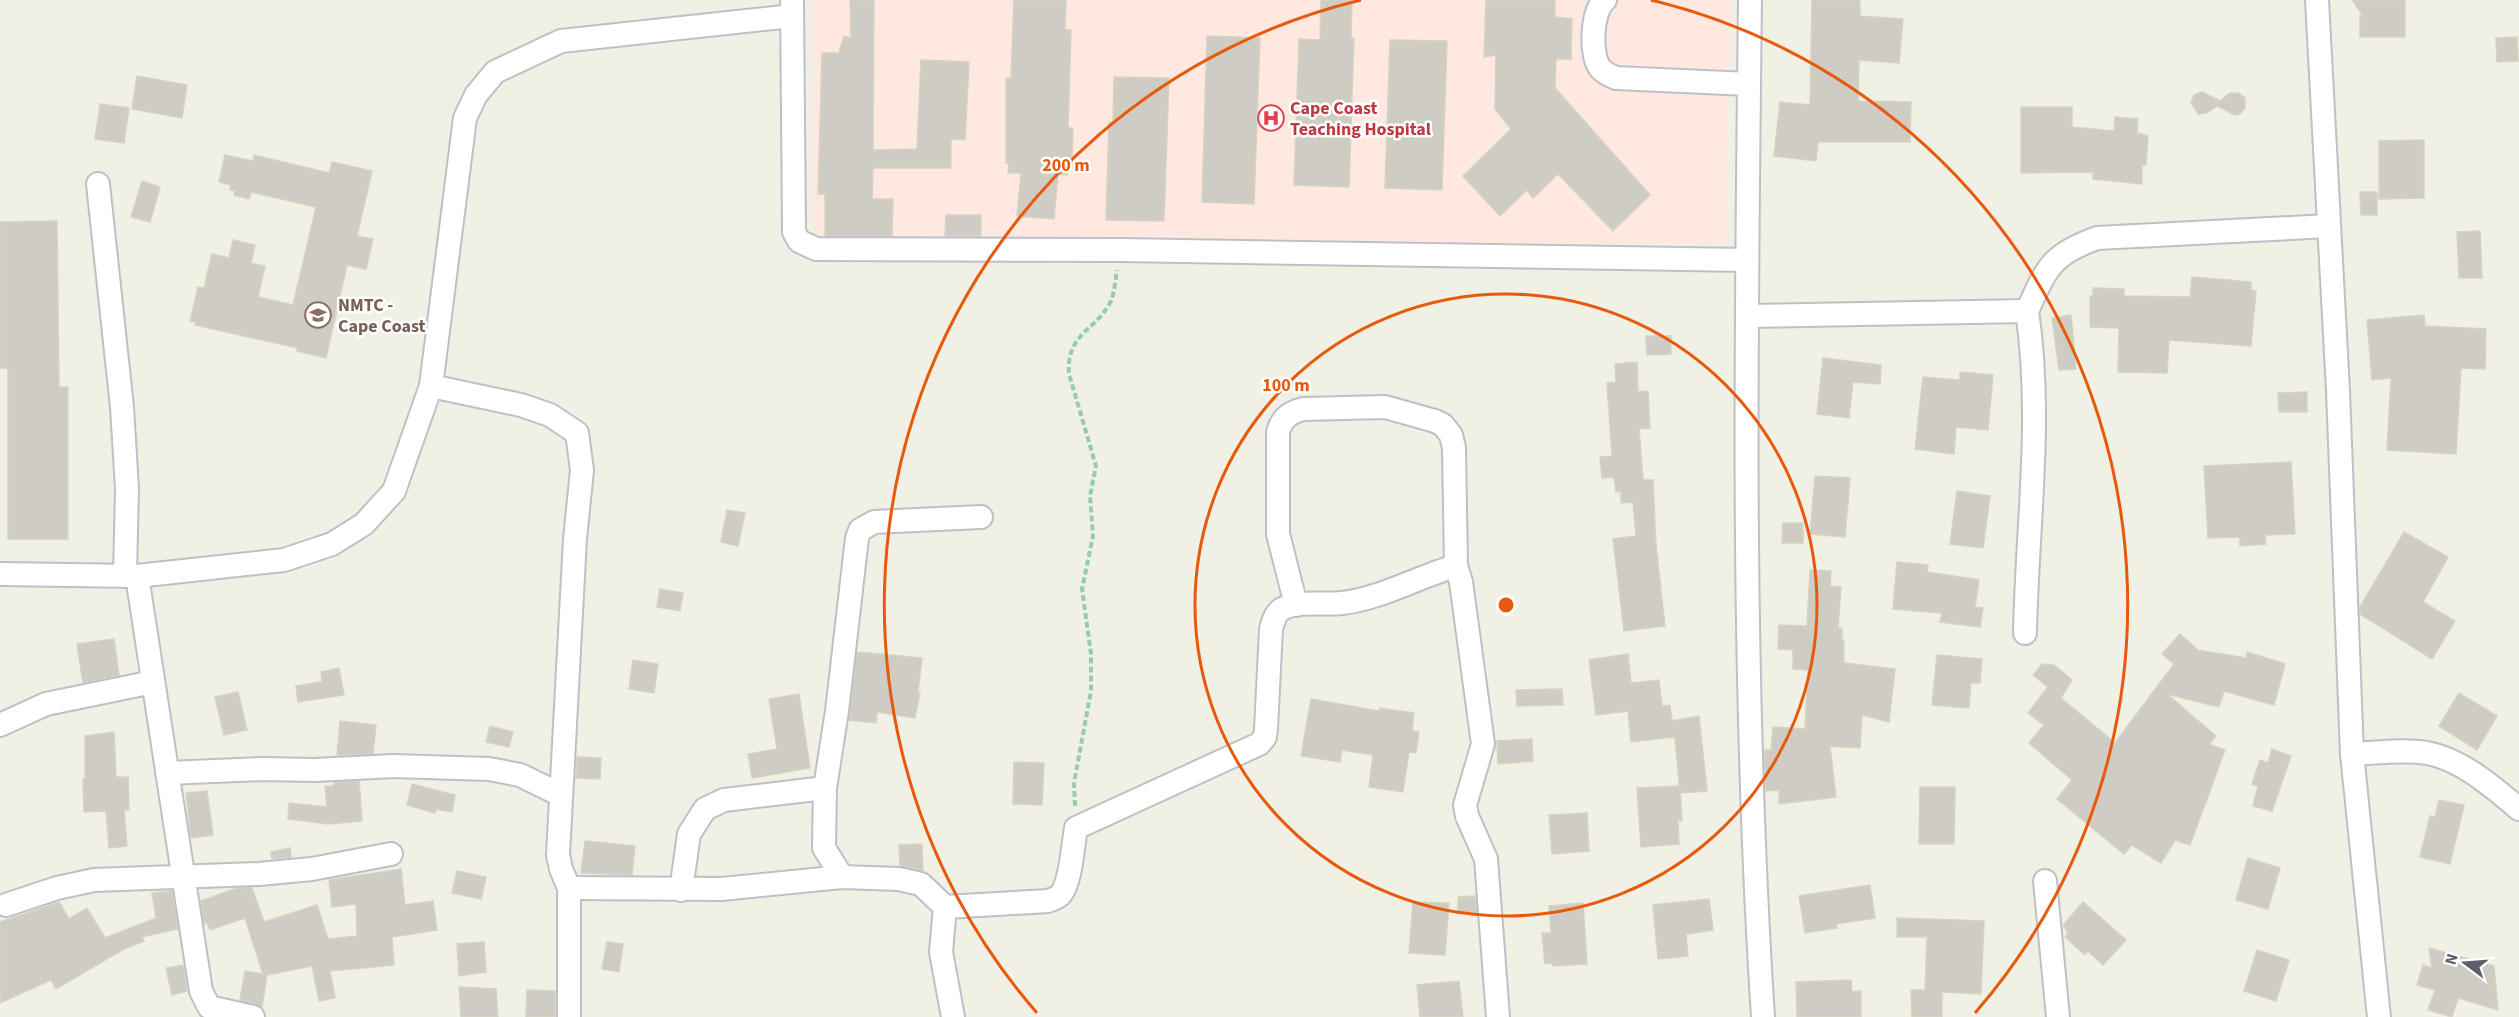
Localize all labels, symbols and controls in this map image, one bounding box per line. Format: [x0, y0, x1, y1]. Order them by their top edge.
place label: Cape Coast Teaching Hospital [1290, 96, 1431, 142]
hospital icon: Cape Coast Teaching Hospital [1256, 103, 1286, 133]
text: 200 m [1042, 153, 1090, 178]
place label: NMTC - Cape Coast [338, 293, 426, 339]
school or university icon: NMTC - Cape Coast [303, 300, 333, 330]
text: 100 m [1262, 373, 1310, 398]
centre of rings [1496, 595, 1516, 615]
north arrow [2435, 933, 2495, 993]
text: N [2440, 951, 2464, 967]

